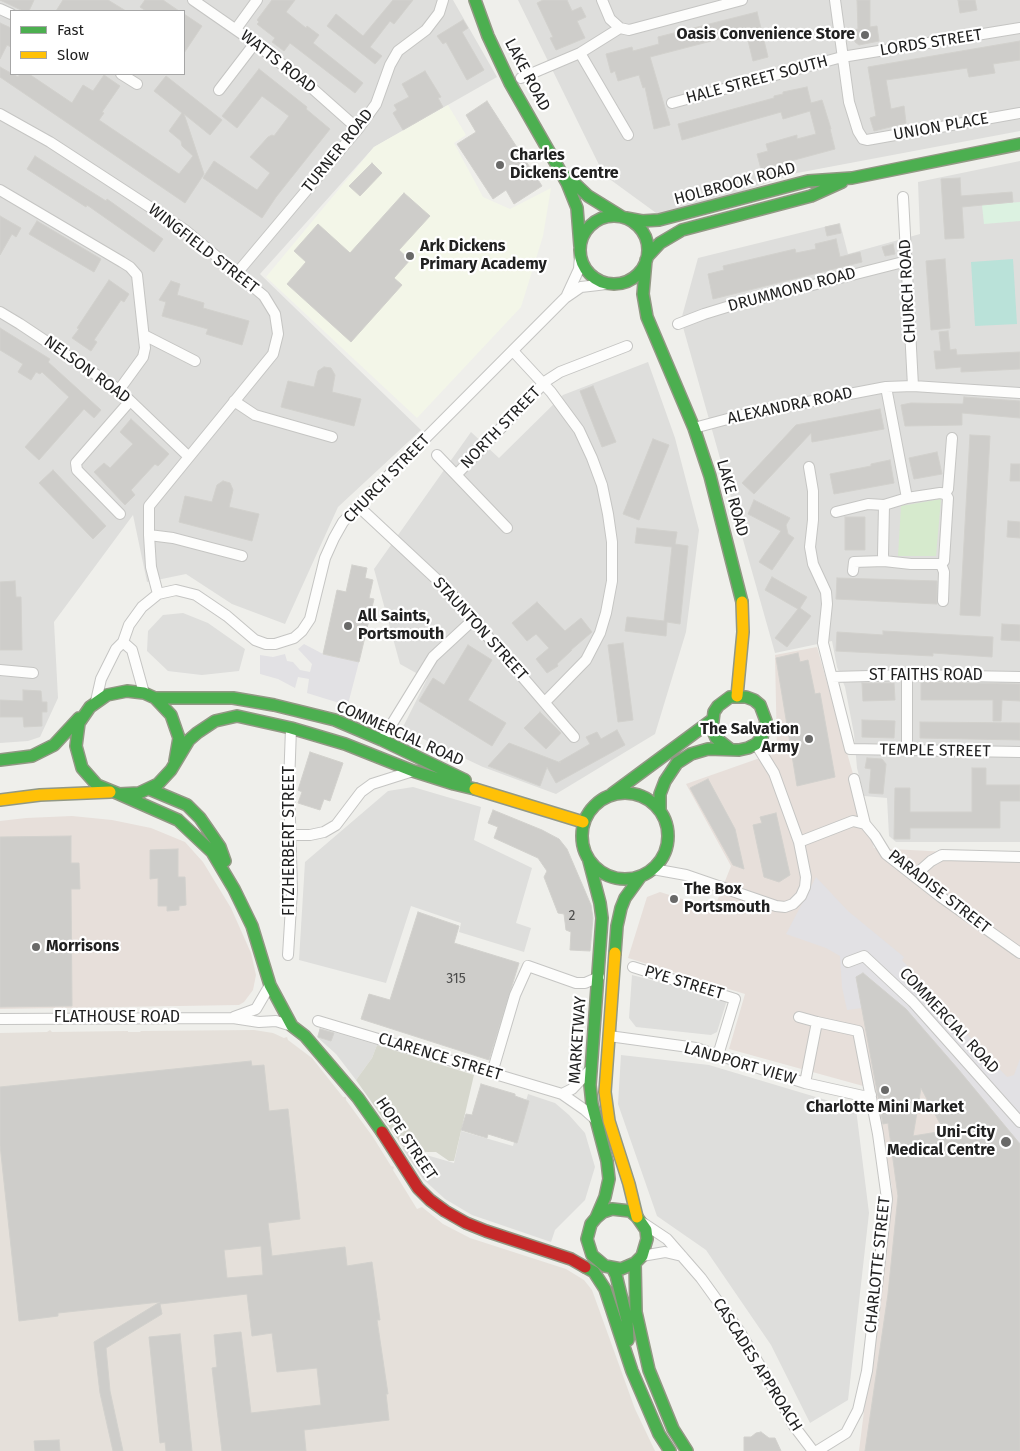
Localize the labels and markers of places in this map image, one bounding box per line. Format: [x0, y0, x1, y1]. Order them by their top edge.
place label: Oasis Convenience Store [677, 25, 855, 45]
marker: Oasis Convenience Store [859, 29, 871, 41]
place label: Charles Dickens Centre [510, 146, 619, 184]
marker: Charles Dickens Centre [494, 159, 506, 171]
place label: Ark Dickens Primary Academy [420, 237, 547, 275]
marker: Ark Dickens Primary Academy [404, 250, 416, 262]
place label: All Saints, Portsmouth [358, 607, 444, 645]
marker: All Saints, Portsmouth [342, 620, 354, 632]
place label: The Salvation Army [700, 720, 799, 758]
marker: The Salvation Army [803, 733, 815, 745]
place label: The Box Portsmouth [684, 880, 770, 918]
marker: The Box Portsmouth [668, 893, 680, 905]
place label: Morrisons [46, 937, 119, 957]
marker: Morrisons [30, 941, 42, 953]
marker: Charlotte Mini Market [879, 1084, 891, 1096]
place label: Charlotte Mini Market [806, 1098, 964, 1118]
place label: Uni-City Medical Centre [887, 1123, 995, 1161]
marker: Uni-City Medical Centre [999, 1135, 1013, 1149]

